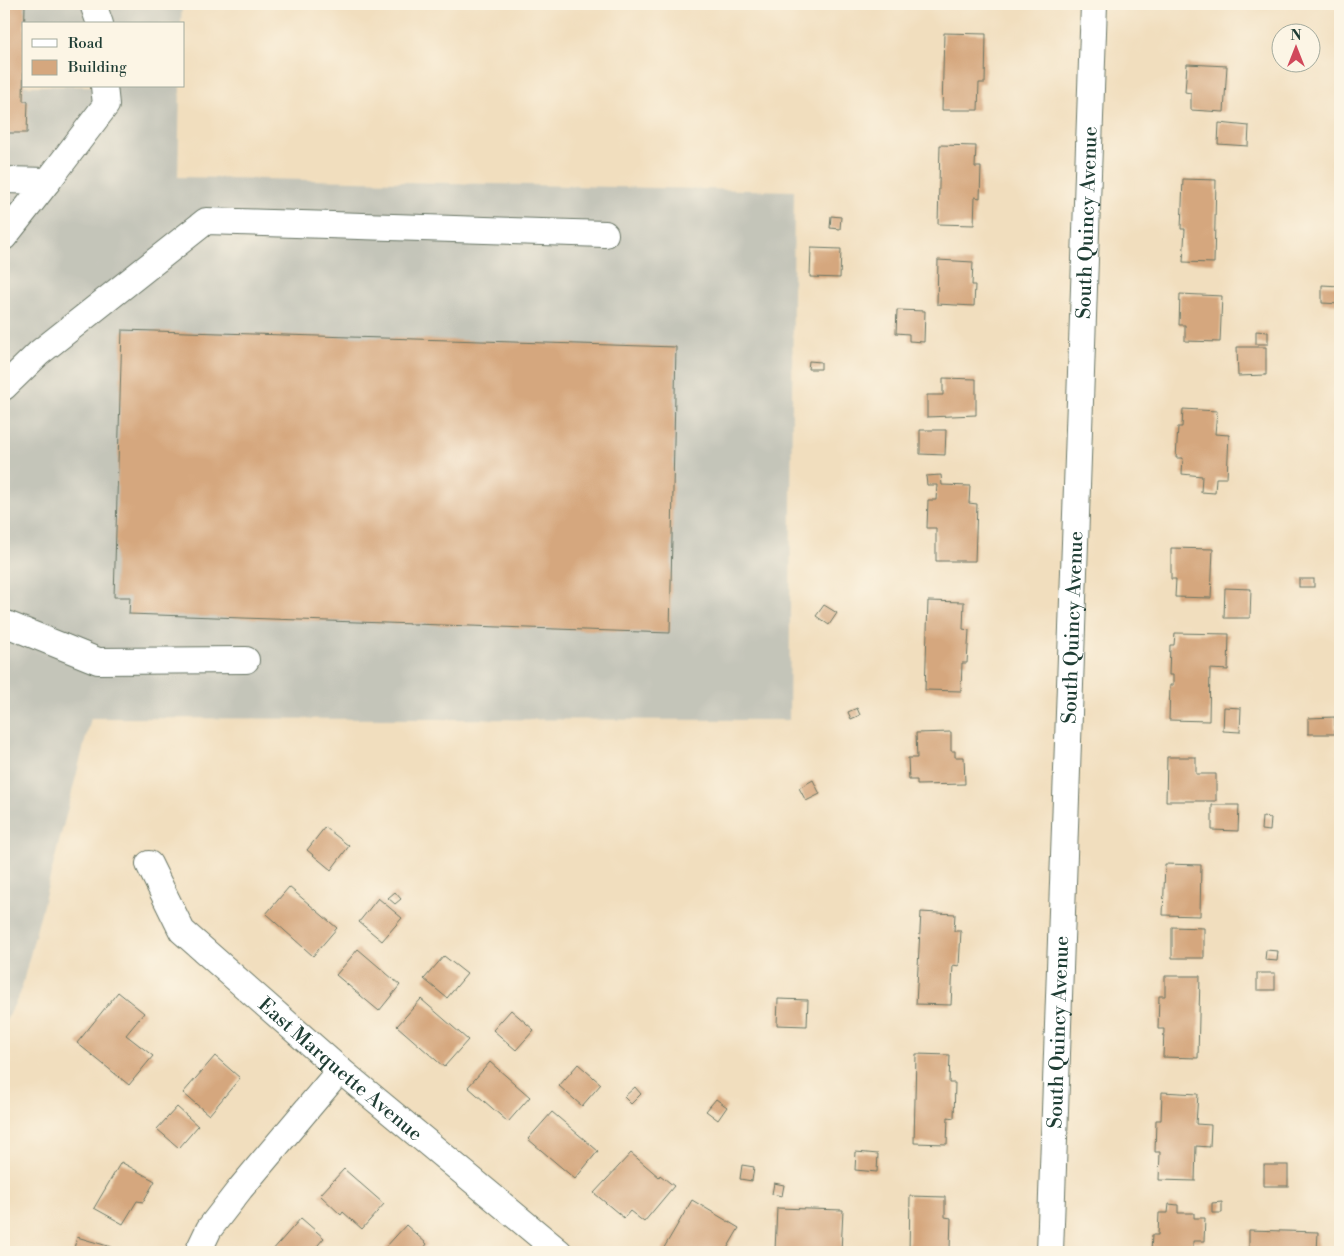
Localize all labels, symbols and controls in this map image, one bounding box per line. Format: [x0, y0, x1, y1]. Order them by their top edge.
legend [22, 22, 185, 88]
north arrow [1272, 22, 1322, 72]
text: N [1290, 27, 1302, 45]
text: Road [68, 34, 103, 53]
text: Building [67, 58, 127, 77]
street label: South Quincy Avenue [1072, 126, 1104, 320]
street label: South Quincy Avenue [1058, 531, 1089, 724]
street label: South Quincy Avenue [1043, 935, 1075, 1129]
street label: East Marquette Avenue [252, 993, 427, 1147]

